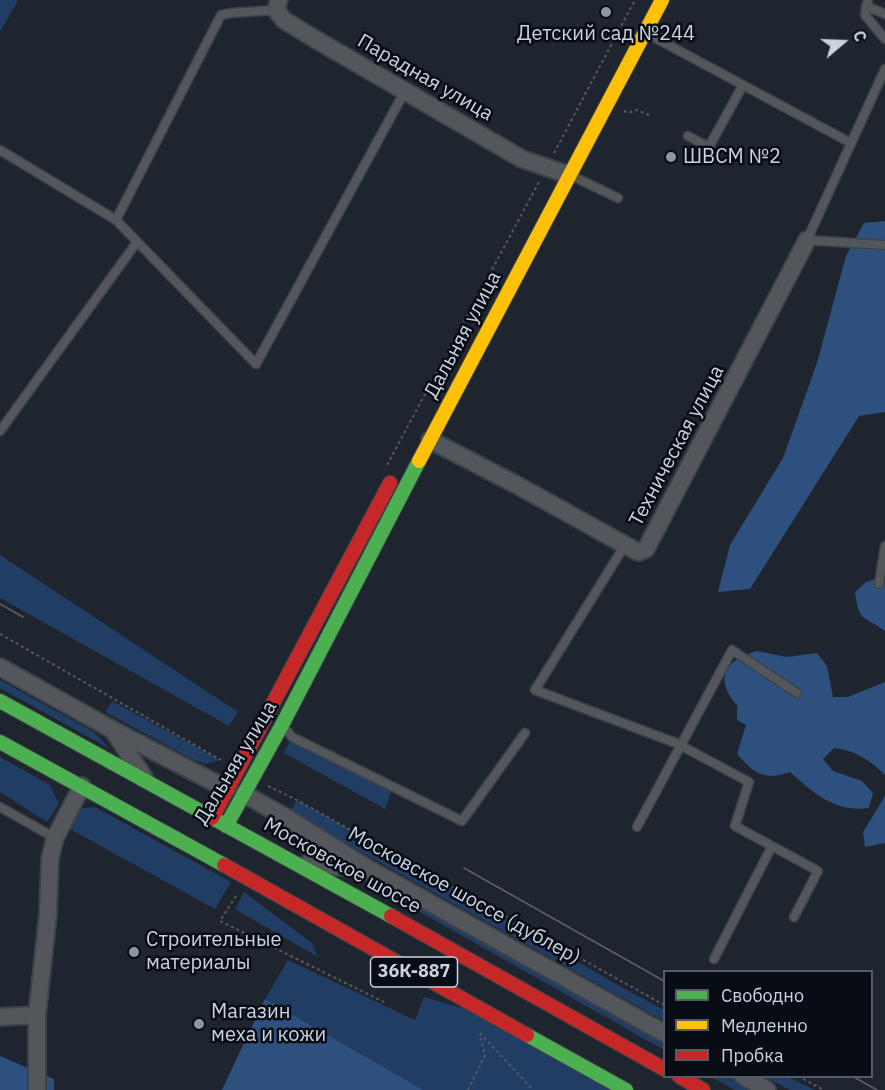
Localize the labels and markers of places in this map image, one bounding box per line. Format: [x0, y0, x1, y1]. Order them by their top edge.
marker: Детский сад №244 [599, 5, 613, 19]
place label: Детский сад №244 [517, 22, 695, 46]
place label: ШВСМ №2 [683, 145, 781, 169]
marker: ШВСМ №2 [664, 150, 678, 164]
place label: Строительные материалы [146, 928, 281, 975]
marker: Строительные материалы [127, 945, 141, 959]
place label: Магазин меха и кожи [211, 1000, 326, 1047]
marker: Магазин меха и кожи [192, 1017, 206, 1031]

